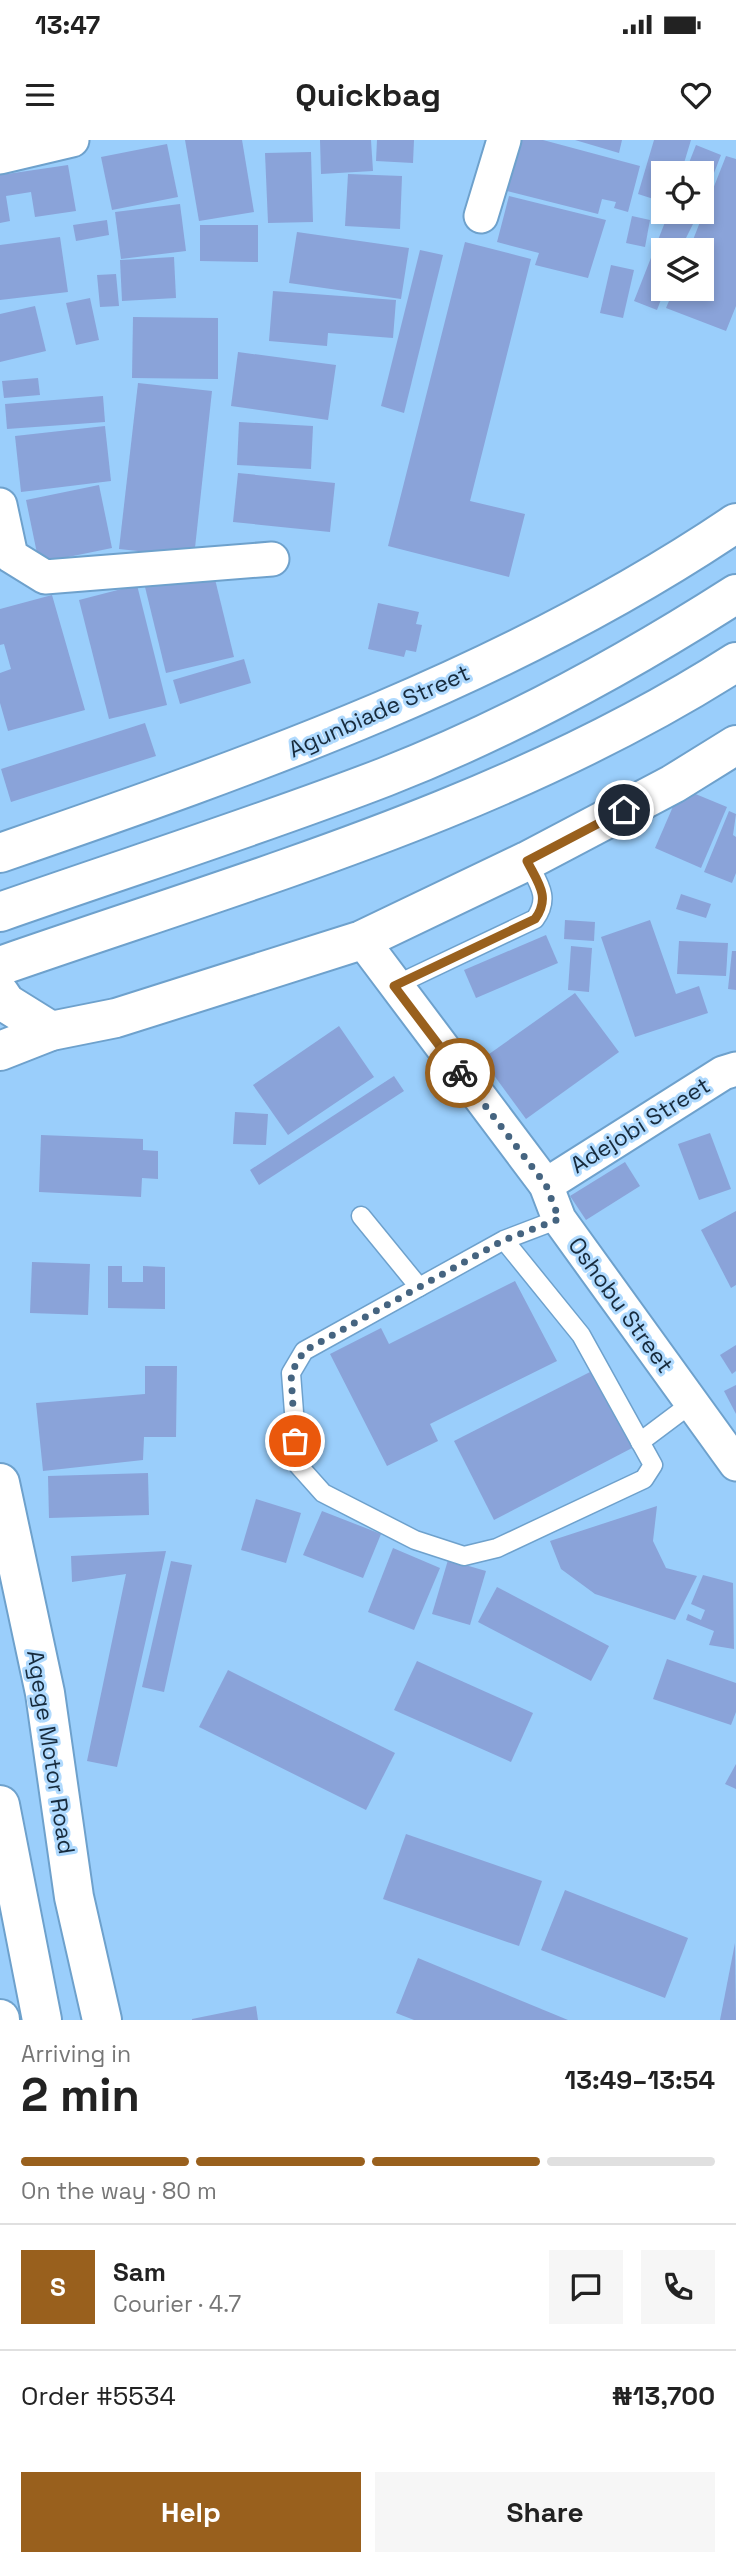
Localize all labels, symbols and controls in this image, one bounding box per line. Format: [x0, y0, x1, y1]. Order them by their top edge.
text: 13:47 [35, 8, 100, 42]
text: Quickbag [295, 75, 441, 115]
icon: menu [21, 76, 59, 114]
icon: heart [677, 76, 715, 114]
map controls [651, 161, 714, 301]
button: locate [651, 161, 714, 224]
button: layers [651, 238, 714, 301]
street label: Agunbiade Street [284, 658, 474, 764]
pin [594, 780, 654, 840]
icon: home [605, 791, 643, 829]
courier [425, 1038, 495, 1108]
icon: bike [441, 1054, 479, 1092]
street label: Adejobi Street [564, 1070, 716, 1180]
street label: Oshobu Street [562, 1231, 680, 1379]
pin [265, 1411, 325, 1471]
icon: bag [276, 1422, 314, 1460]
street label: Agege Motor Road [20, 1648, 82, 1856]
text: Arriving in [21, 2039, 131, 2069]
text: 13:49–13:54 [564, 2063, 715, 2097]
text: 2 min [21, 2066, 140, 2124]
text: On the way · 80 m [21, 2176, 217, 2206]
button: chat [549, 2250, 623, 2324]
button: phone [641, 2250, 715, 2324]
text: Sam [113, 2255, 166, 2289]
text: S [50, 2270, 66, 2304]
text: Courier · 4.7 [113, 2289, 241, 2319]
text: Order #5534 [21, 2379, 176, 2413]
text: ₦13,700 [612, 2379, 715, 2413]
button: Help [21, 2472, 361, 2552]
button: Share [375, 2472, 715, 2552]

